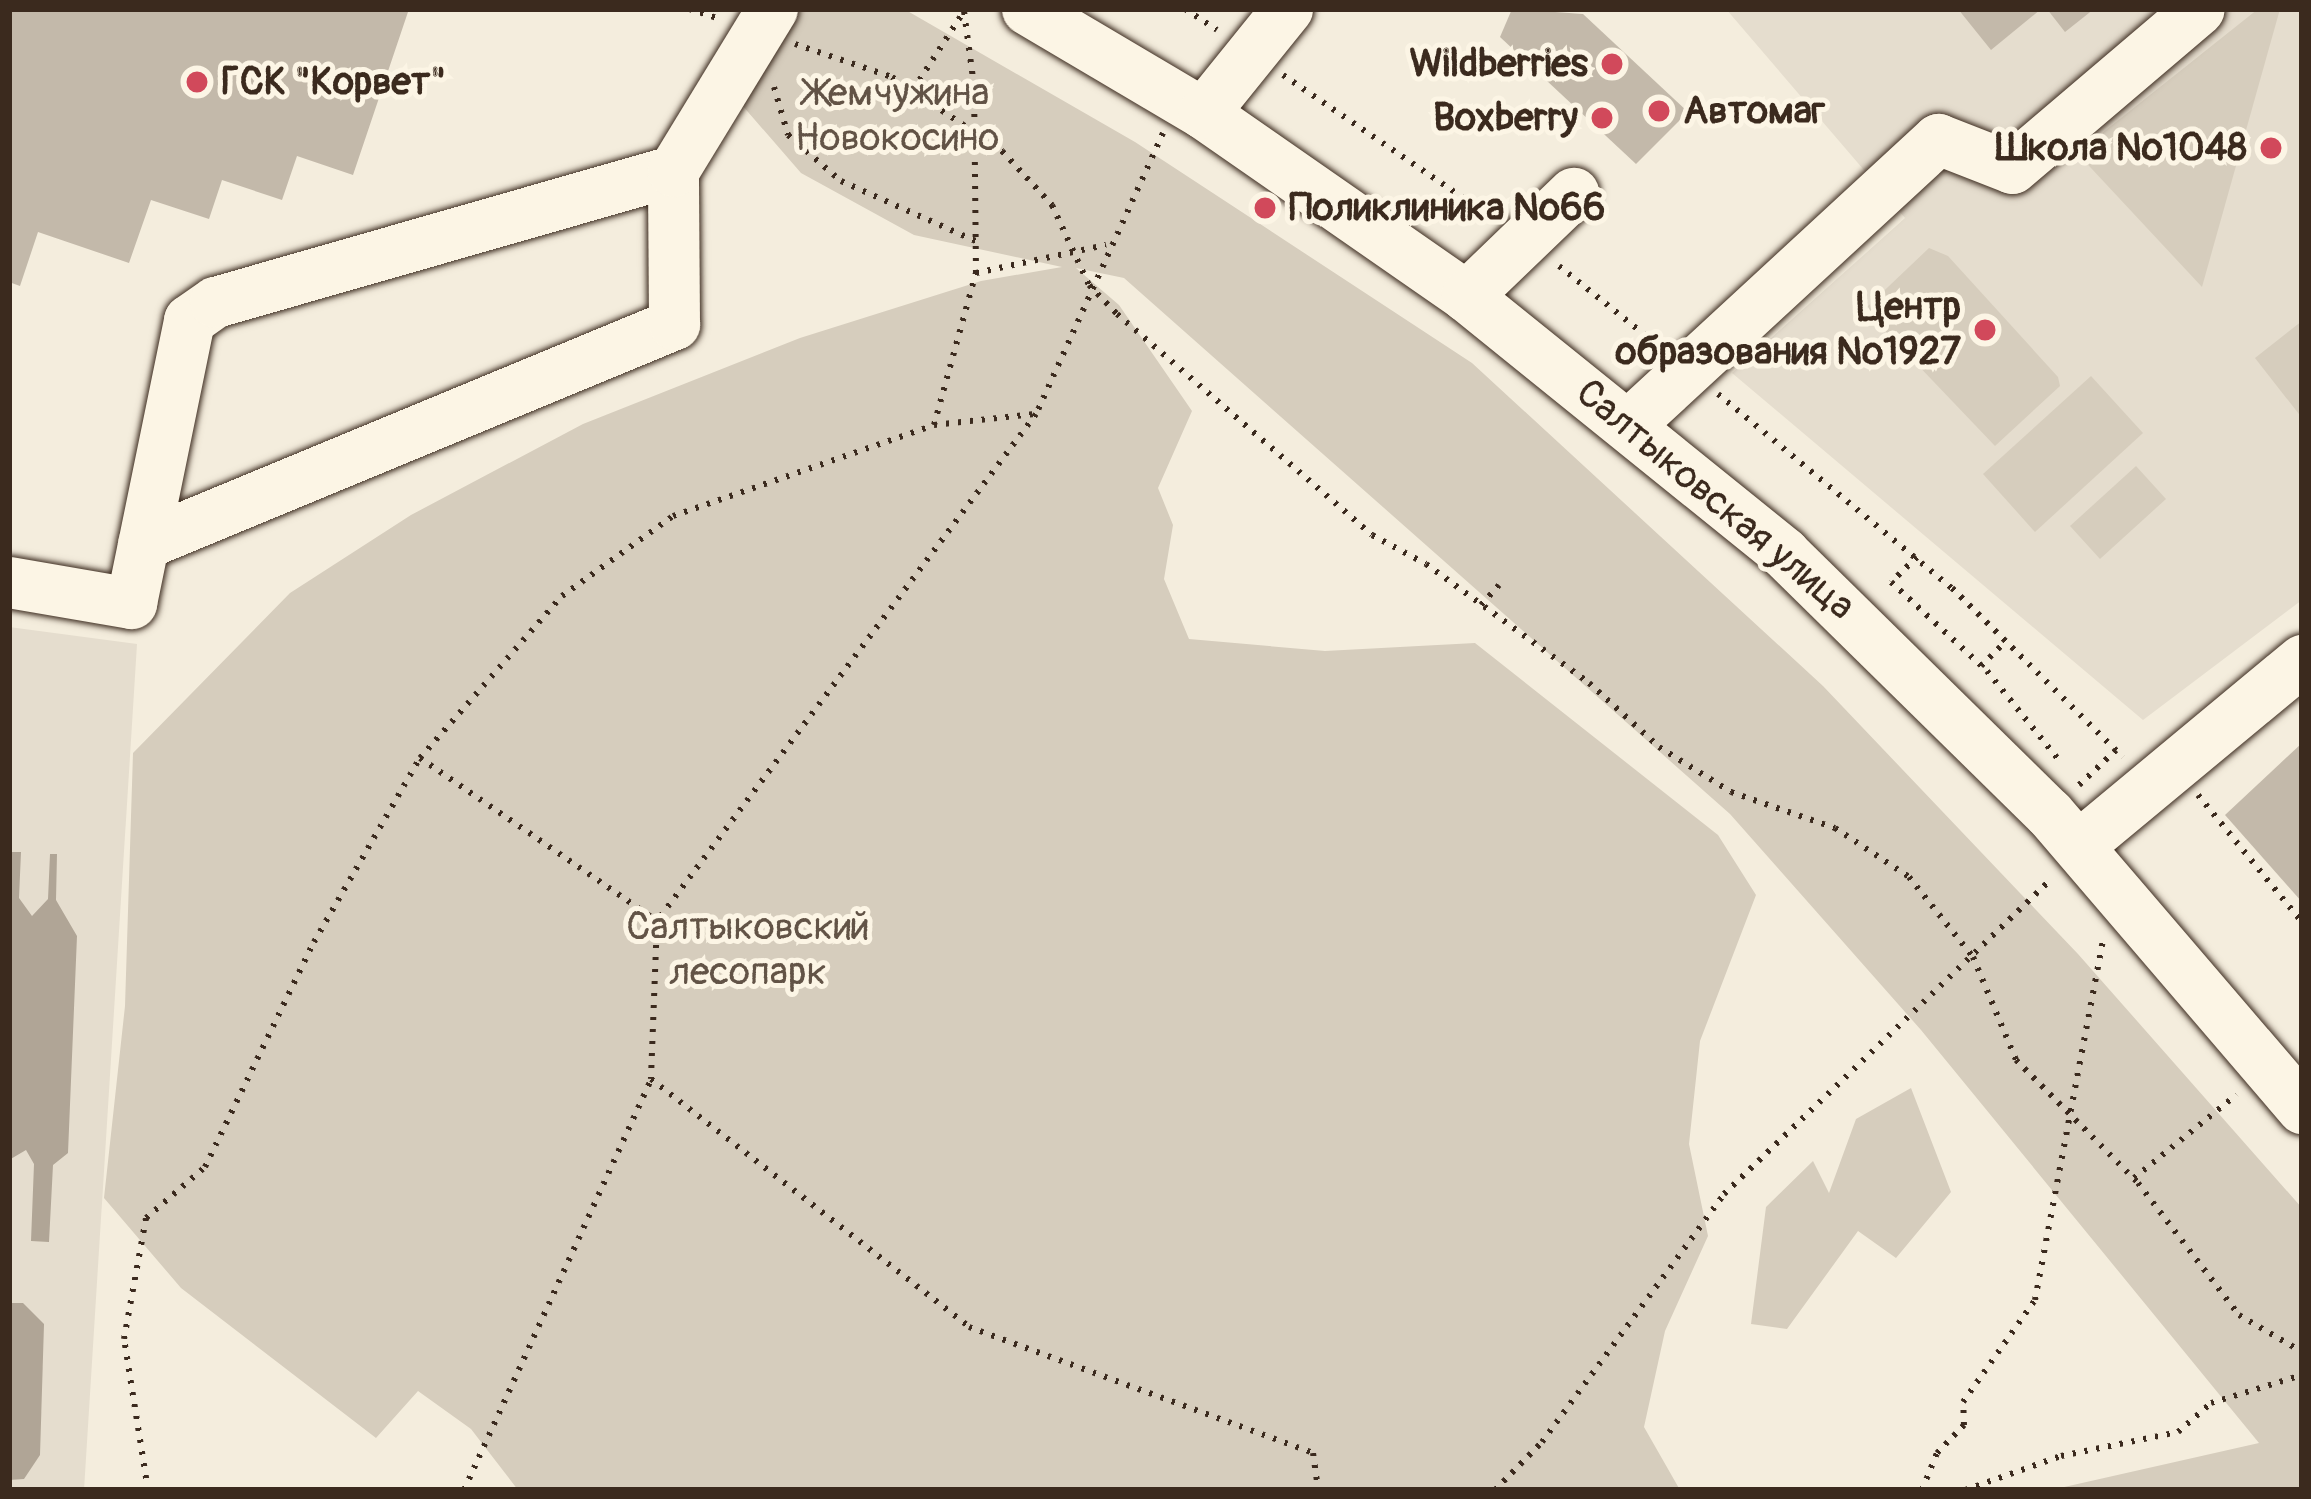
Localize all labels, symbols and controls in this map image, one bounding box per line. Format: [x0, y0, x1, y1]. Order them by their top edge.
place label: Wildberries [1410, 41, 1588, 87]
marker: Wildberries [1599, 51, 1625, 77]
place label: ГСК "Корвет" [221, 59, 446, 105]
marker: ГСК "Корвет" [184, 69, 210, 95]
park label: Жемчужина Новокосино [795, 71, 999, 162]
place label: Автомаг [1683, 88, 1825, 134]
place label: Boxberry [1433, 95, 1578, 141]
marker: Автомаг [1646, 98, 1672, 124]
marker: Boxberry [1589, 105, 1615, 131]
place label: Школа №1048 [1995, 125, 2247, 171]
marker: Школа №1048 [2258, 135, 2284, 161]
place label: Поликлиника №66 [1289, 185, 1605, 231]
marker: Поликлиника №66 [1252, 195, 1278, 221]
place label: Центр образования №1927 [1615, 285, 1961, 376]
marker: Центр образования №1927 [1972, 317, 1998, 343]
street label: Салтыковская улица [1566, 370, 1864, 630]
park label: Салтыковский лесопарк [626, 905, 870, 996]

